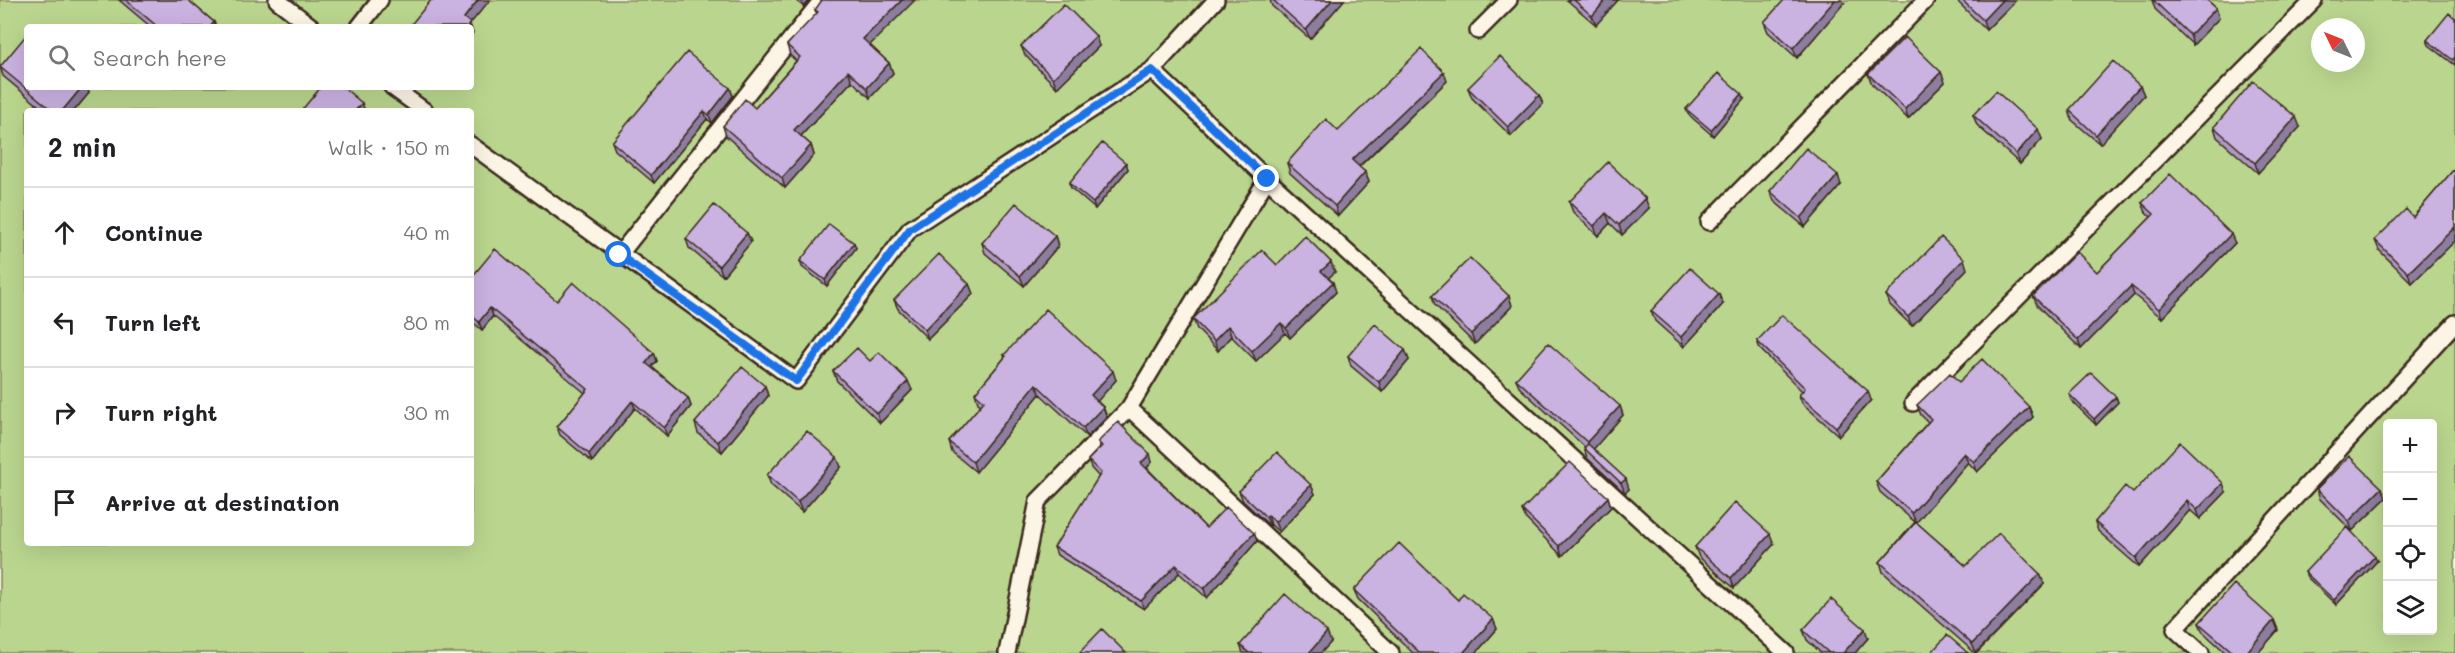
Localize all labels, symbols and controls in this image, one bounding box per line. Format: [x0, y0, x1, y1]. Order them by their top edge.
north arrow [2311, 18, 2365, 72]
search box [24, 24, 474, 90]
icon: search [45, 41, 78, 74]
text: Search here [93, 43, 227, 72]
text: 2 min [48, 130, 116, 164]
text: Walk · 150 m [328, 134, 450, 160]
route end [1253, 165, 1279, 191]
icon: ahead [48, 216, 81, 249]
text: Continue [105, 218, 203, 247]
text: 40 m [404, 219, 450, 245]
route start [605, 241, 631, 267]
icon: left [48, 306, 81, 339]
text: Turn left [105, 308, 201, 337]
text: 80 m [403, 309, 450, 335]
icon: right [48, 396, 81, 429]
text: Turn right [105, 398, 217, 427]
text: 30 m [404, 399, 450, 425]
map controls [2383, 419, 2437, 635]
button: + [2383, 419, 2437, 473]
button: − [2383, 473, 2437, 527]
icon: arrive [48, 486, 81, 519]
text: Arrive at destination [105, 488, 340, 517]
button: locate [2383, 527, 2437, 581]
button: layers [2383, 581, 2437, 635]

